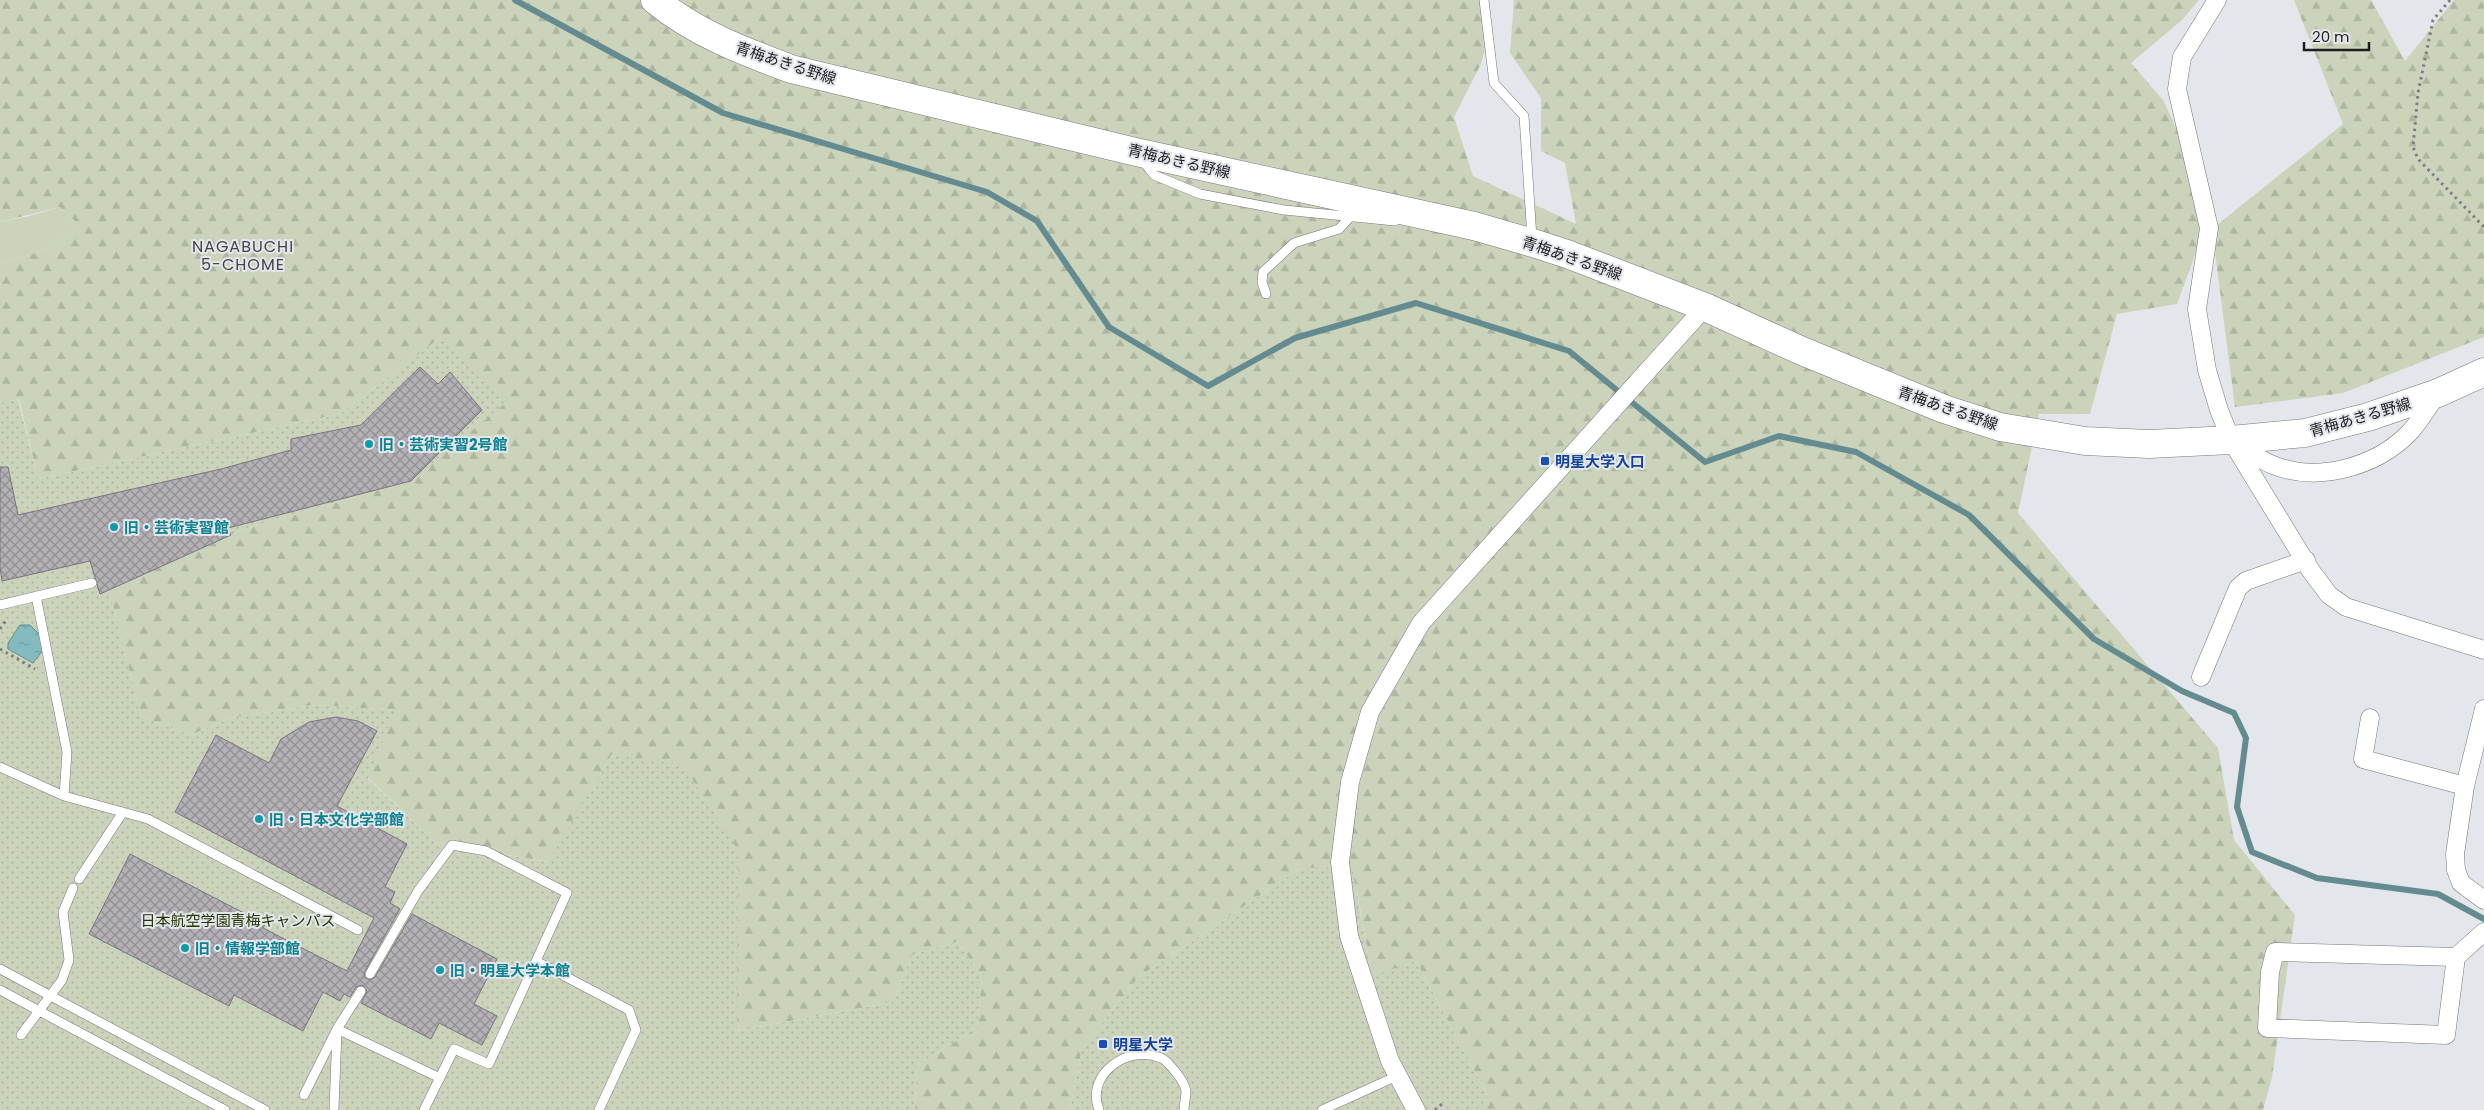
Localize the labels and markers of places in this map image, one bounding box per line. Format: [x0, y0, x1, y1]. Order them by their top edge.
place label: 旧・芸術実習2号館 [379, 434, 508, 455]
marker: 旧・芸術実習2号館 [363, 438, 375, 450]
place label: 明星大学入口 [1555, 451, 1645, 472]
marker: 明星大学入口 [1539, 455, 1551, 467]
place label: 旧・芸術実習館 [124, 517, 229, 538]
marker: 旧・芸術実習館 [108, 521, 120, 533]
place label: 旧・日本文化学部館 [269, 809, 404, 830]
marker: 旧・日本文化学部館 [253, 813, 265, 825]
place label: 旧・情報学部館 [195, 938, 300, 959]
marker: 旧・情報学部館 [179, 942, 191, 954]
place label: 旧・明星大学本館 [450, 960, 570, 981]
marker: 旧・明星大学本館 [434, 964, 446, 976]
place label: 明星大学 [1113, 1034, 1173, 1055]
marker: 明星大学 [1097, 1038, 1109, 1050]

